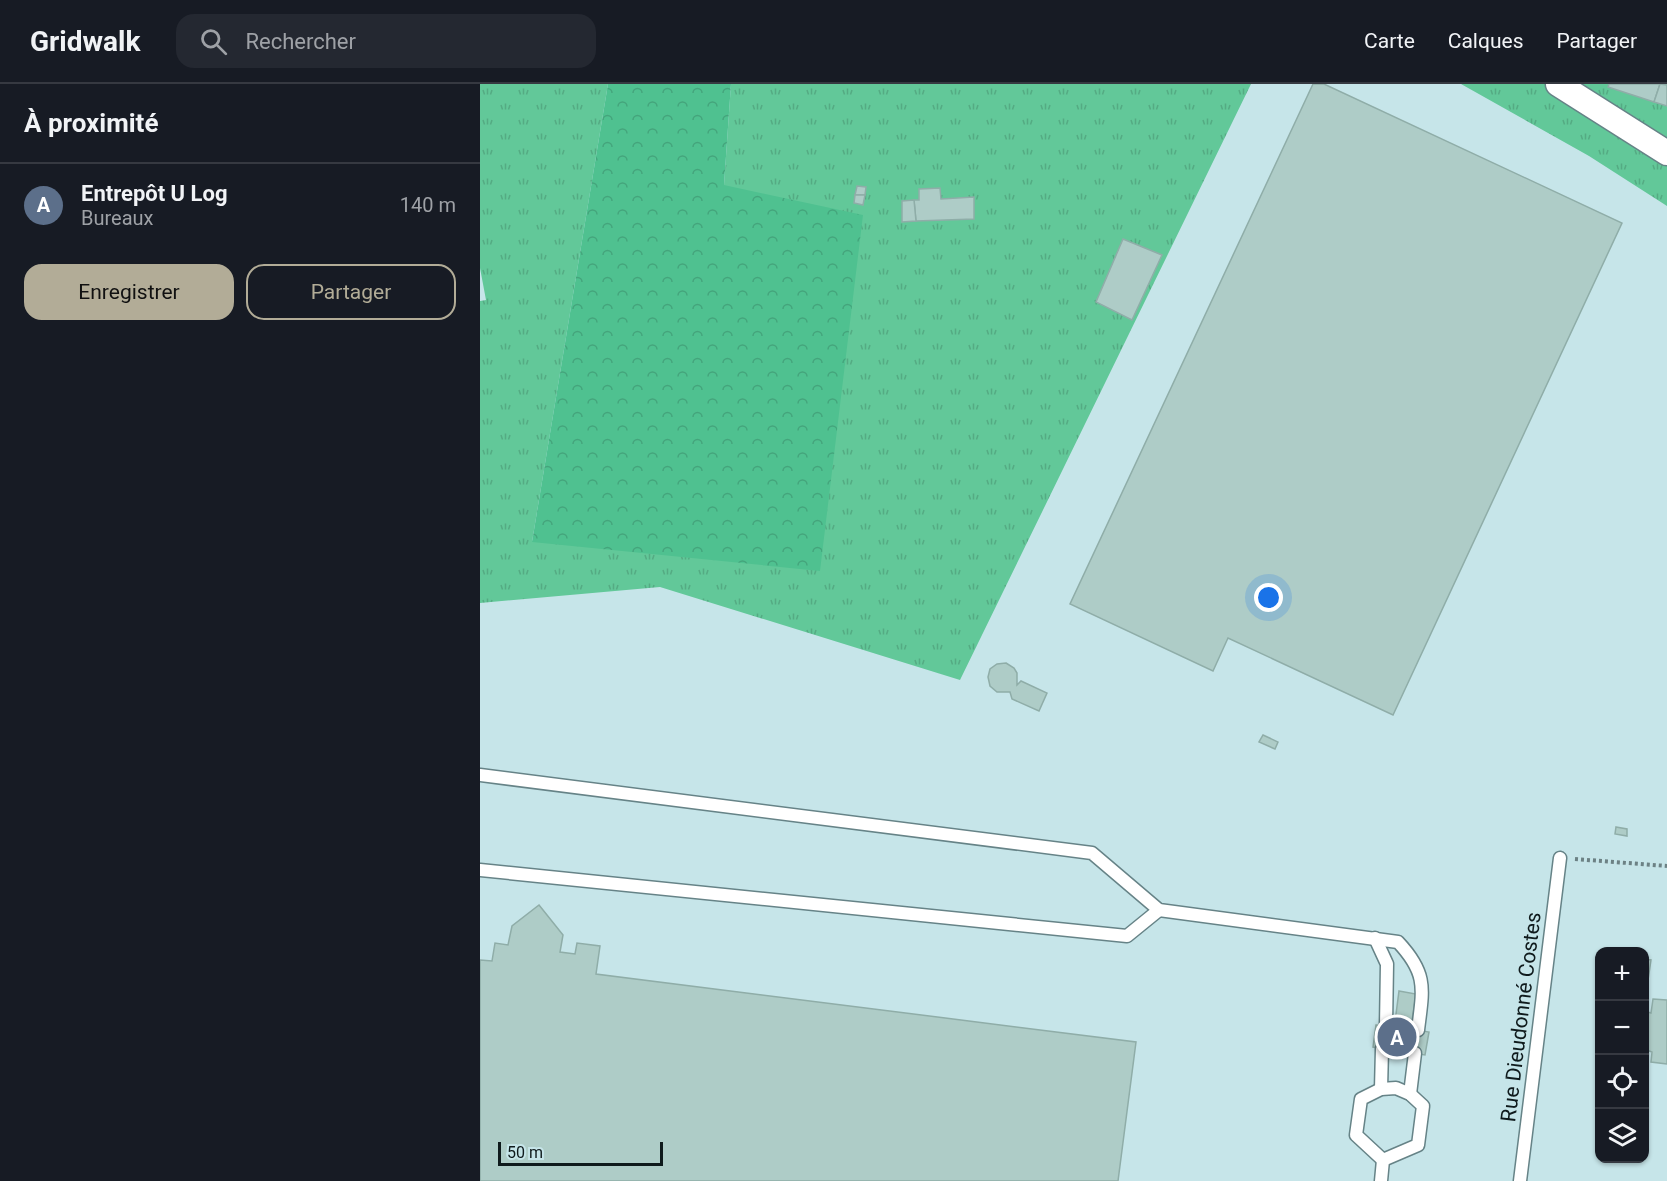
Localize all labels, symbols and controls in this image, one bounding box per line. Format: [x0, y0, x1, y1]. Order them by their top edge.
search box [176, 14, 596, 68]
text: Gridwalk [30, 25, 140, 58]
icon: search [197, 25, 230, 58]
text: Rechercher [245, 29, 356, 54]
text: Carte [1364, 29, 1415, 53]
text: Calques [1448, 29, 1523, 53]
text: Partager [1556, 29, 1637, 53]
text: À proximité [24, 108, 158, 138]
text: Entrepôt U Log [81, 181, 227, 206]
text: A [37, 193, 50, 217]
text: 140 m [400, 193, 456, 217]
text: Bureaux [81, 206, 154, 230]
button: Enregistrer [24, 264, 234, 320]
button: Partager [246, 264, 456, 320]
your location [1254, 583, 1283, 612]
street label: Rue Dieudonné Costes [1496, 911, 1546, 1123]
map controls [1595, 947, 1649, 1163]
button: + [1595, 947, 1649, 1001]
button: − [1595, 1001, 1649, 1055]
pin: A [1378, 1014, 1416, 1060]
button: locate [1595, 1055, 1649, 1109]
button: layers [1595, 1109, 1649, 1163]
scale bar [498, 1139, 663, 1166]
text: 50 m [507, 1143, 543, 1162]

